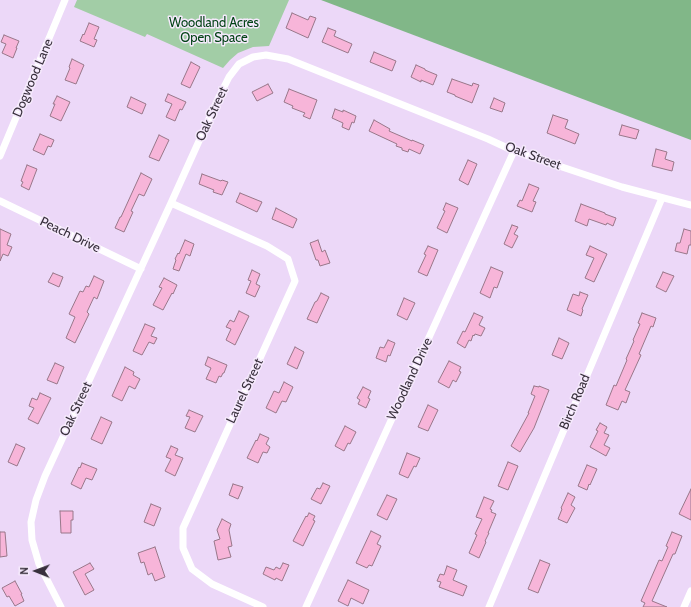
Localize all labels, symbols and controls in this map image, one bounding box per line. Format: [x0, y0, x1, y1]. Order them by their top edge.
park label: Woodland Acres Open Space [169, 15, 259, 46]
street label: Dogwood Lane [10, 37, 56, 119]
street label: Oak Street [193, 84, 231, 144]
street label: Oak Street [503, 139, 563, 173]
street label: Peach Drive [37, 214, 103, 256]
street label: Woodland Drive [384, 335, 436, 423]
street label: Laurel Street [223, 356, 267, 426]
street label: Birch Road [556, 372, 594, 432]
street label: Oak Street [57, 379, 95, 439]
north arrow [16, 551, 56, 591]
text: N [17, 567, 31, 575]

